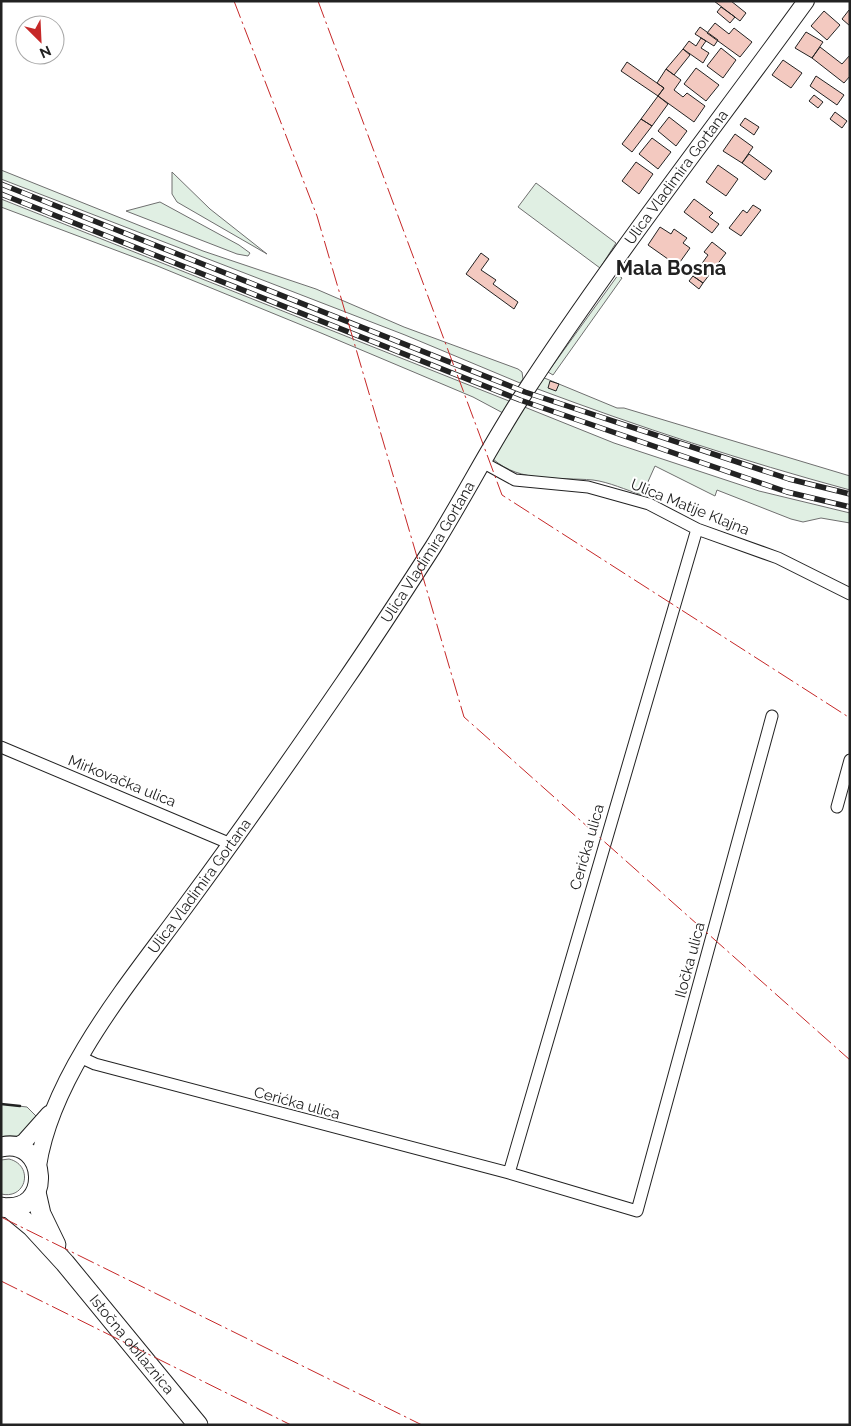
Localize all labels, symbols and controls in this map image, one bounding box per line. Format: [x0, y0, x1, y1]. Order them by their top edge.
north arrow [15, 15, 65, 65]
text: N [37, 42, 53, 61]
street label: Ulica Vladimira Gortana [621, 106, 732, 248]
district label: Mala Bosna [616, 256, 726, 280]
street label: Ulica Matije Klajna [628, 475, 752, 539]
street label: Ulica Vladimira Gortana [377, 478, 479, 626]
street label: Mirkovačka ulica [65, 751, 179, 811]
street label: Cerićka ulica [566, 802, 608, 892]
street label: Ulica Vladimira Gortana [144, 815, 255, 957]
street label: Iločka ulica [671, 920, 709, 1000]
street label: Cerićka ulica [252, 1083, 342, 1123]
street label: Istočna obilaznica [86, 1291, 178, 1398]

